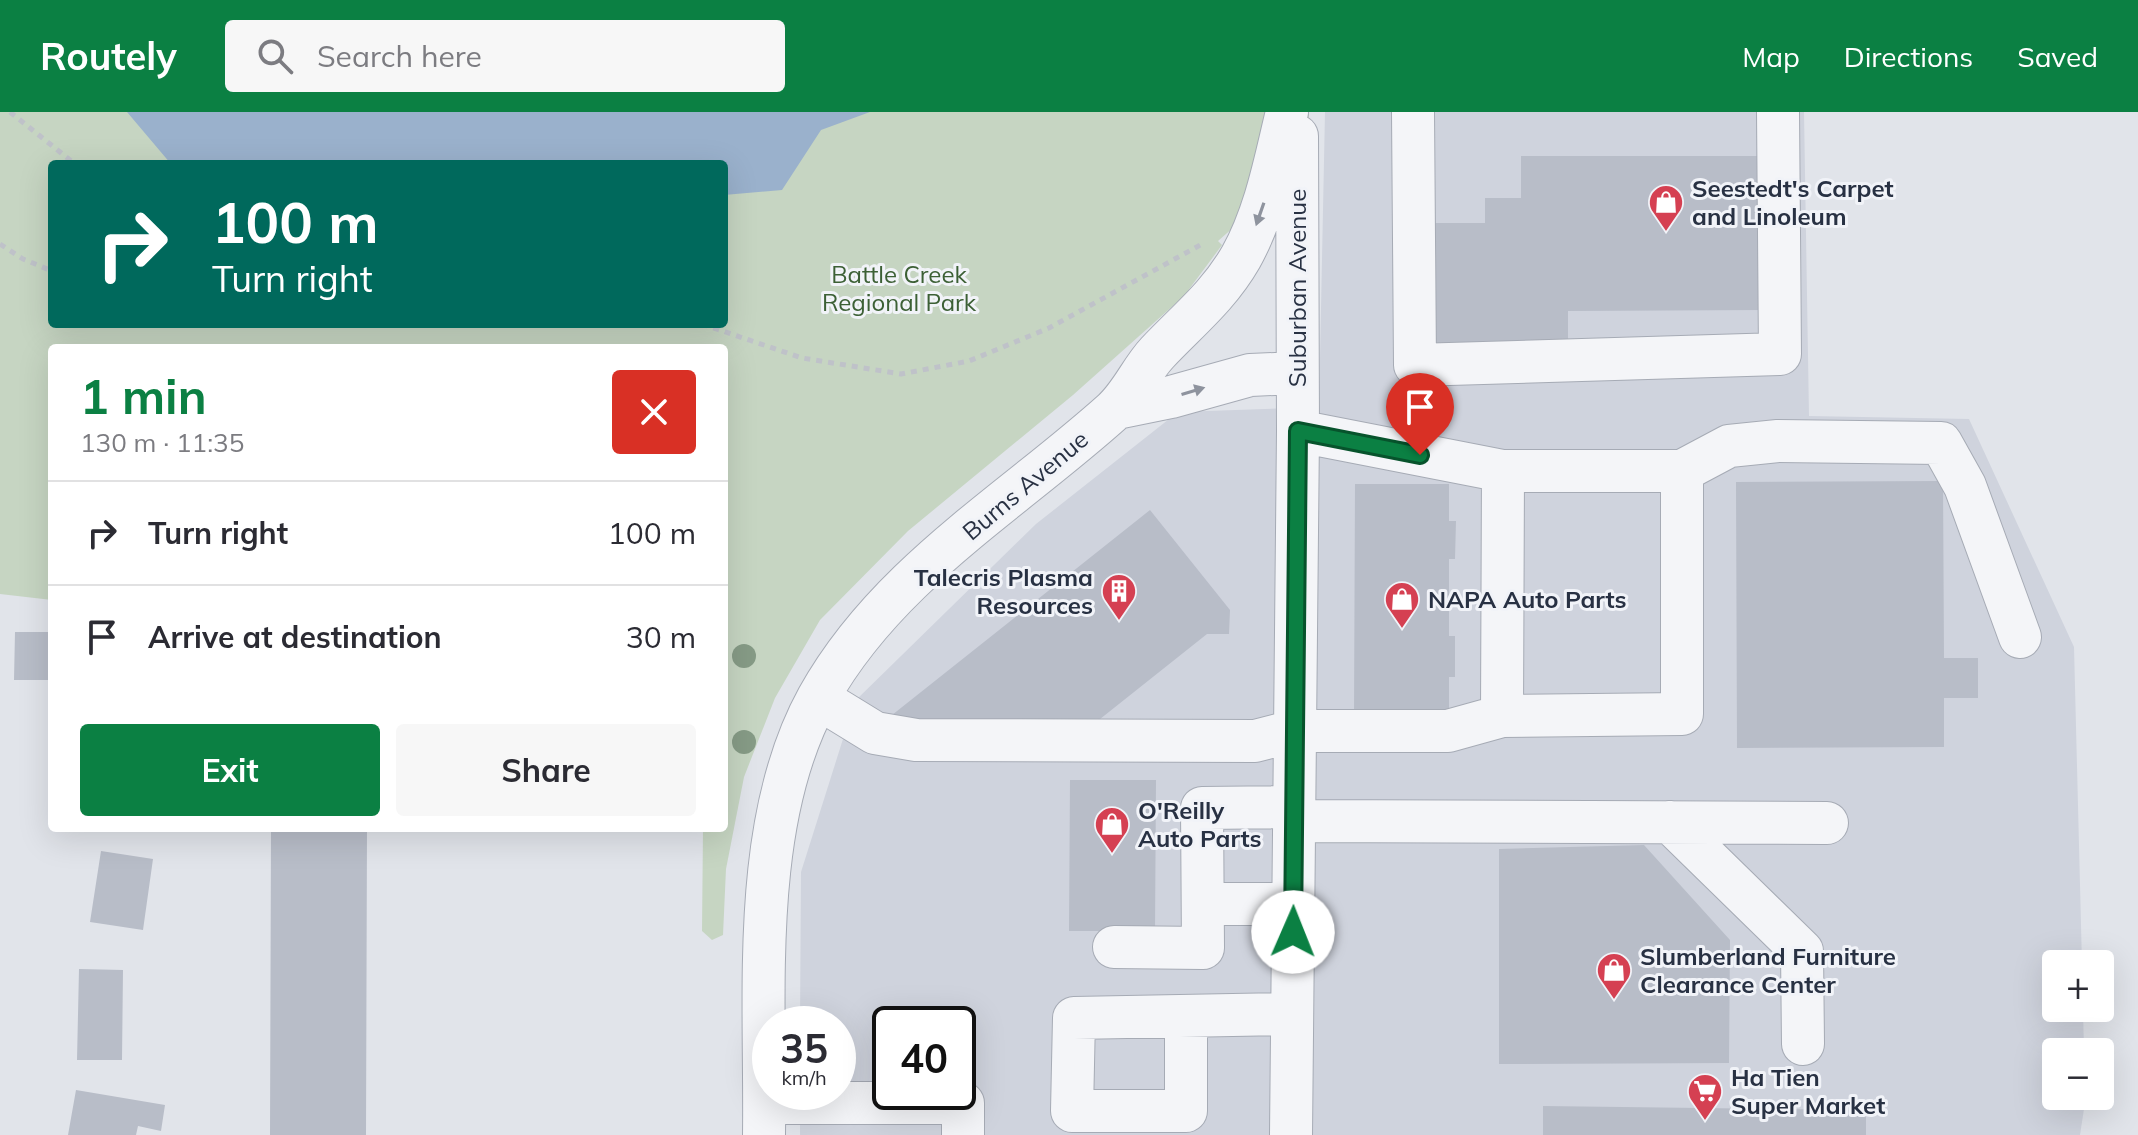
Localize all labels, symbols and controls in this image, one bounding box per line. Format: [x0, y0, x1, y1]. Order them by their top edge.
search box [225, 20, 785, 92]
text: Routely [40, 32, 177, 80]
icon: search [253, 34, 297, 78]
text: Search here [317, 37, 482, 75]
text: Map [1742, 39, 1800, 74]
text: Directions [1844, 39, 1973, 74]
text: Saved [2017, 39, 2098, 74]
place label: Seestedt's Carpet and Linoleum [1692, 173, 1894, 231]
shop icon: Seestedt's Carpet and Linoleum [1647, 183, 1685, 233]
text: 100 m [212, 187, 379, 257]
street label: Suburban Avenue [1282, 189, 1312, 387]
icon: right [80, 192, 184, 296]
one-way arrow [1253, 203, 1265, 227]
text: Turn right [212, 256, 373, 301]
park label: Battle Creek Regional Park [822, 259, 977, 317]
text: 1 min [80, 366, 207, 426]
button: close [612, 370, 696, 454]
pin [1386, 373, 1454, 455]
one-way arrow [1181, 384, 1205, 397]
icon: arrive [1398, 385, 1442, 429]
street label: Burns Avenue [956, 424, 1094, 546]
text: 130 m · 11:35 [80, 426, 244, 459]
icon: right [80, 511, 124, 555]
text: Turn right [148, 514, 288, 552]
text: 100 m [608, 514, 696, 552]
place label: Talecris Plasma Resources [914, 562, 1093, 620]
building icon: Talecris Plasma Resources [1100, 572, 1138, 622]
shop icon: NAPA Auto Parts [1383, 580, 1421, 630]
place label: NAPA Auto Parts [1428, 584, 1627, 614]
icon: arrive [80, 615, 124, 659]
text: Arrive at destination [148, 618, 442, 656]
text: 30 m [626, 618, 696, 656]
button: Exit [80, 724, 380, 816]
button: Share [396, 724, 696, 816]
place label: O'Reilly Auto Parts [1138, 795, 1262, 853]
shop icon: O'Reilly Auto Parts [1093, 805, 1131, 855]
position arrow [1251, 890, 1335, 974]
place label: Slumberland Furniture Clearance Center [1640, 941, 1896, 999]
map controls [2042, 950, 2114, 1110]
button: + [2042, 950, 2114, 1022]
shop icon: Slumberland Furniture Clearance Center [1595, 951, 1633, 1001]
speed limit sign: 40 [872, 1006, 976, 1110]
text: 35 [780, 1023, 828, 1073]
button: − [2042, 1038, 2114, 1110]
place label: Ha Tien Super Market [1731, 1062, 1885, 1120]
text: km/h [781, 1065, 827, 1090]
supermarket icon: Ha Tien Super Market [1686, 1072, 1724, 1122]

